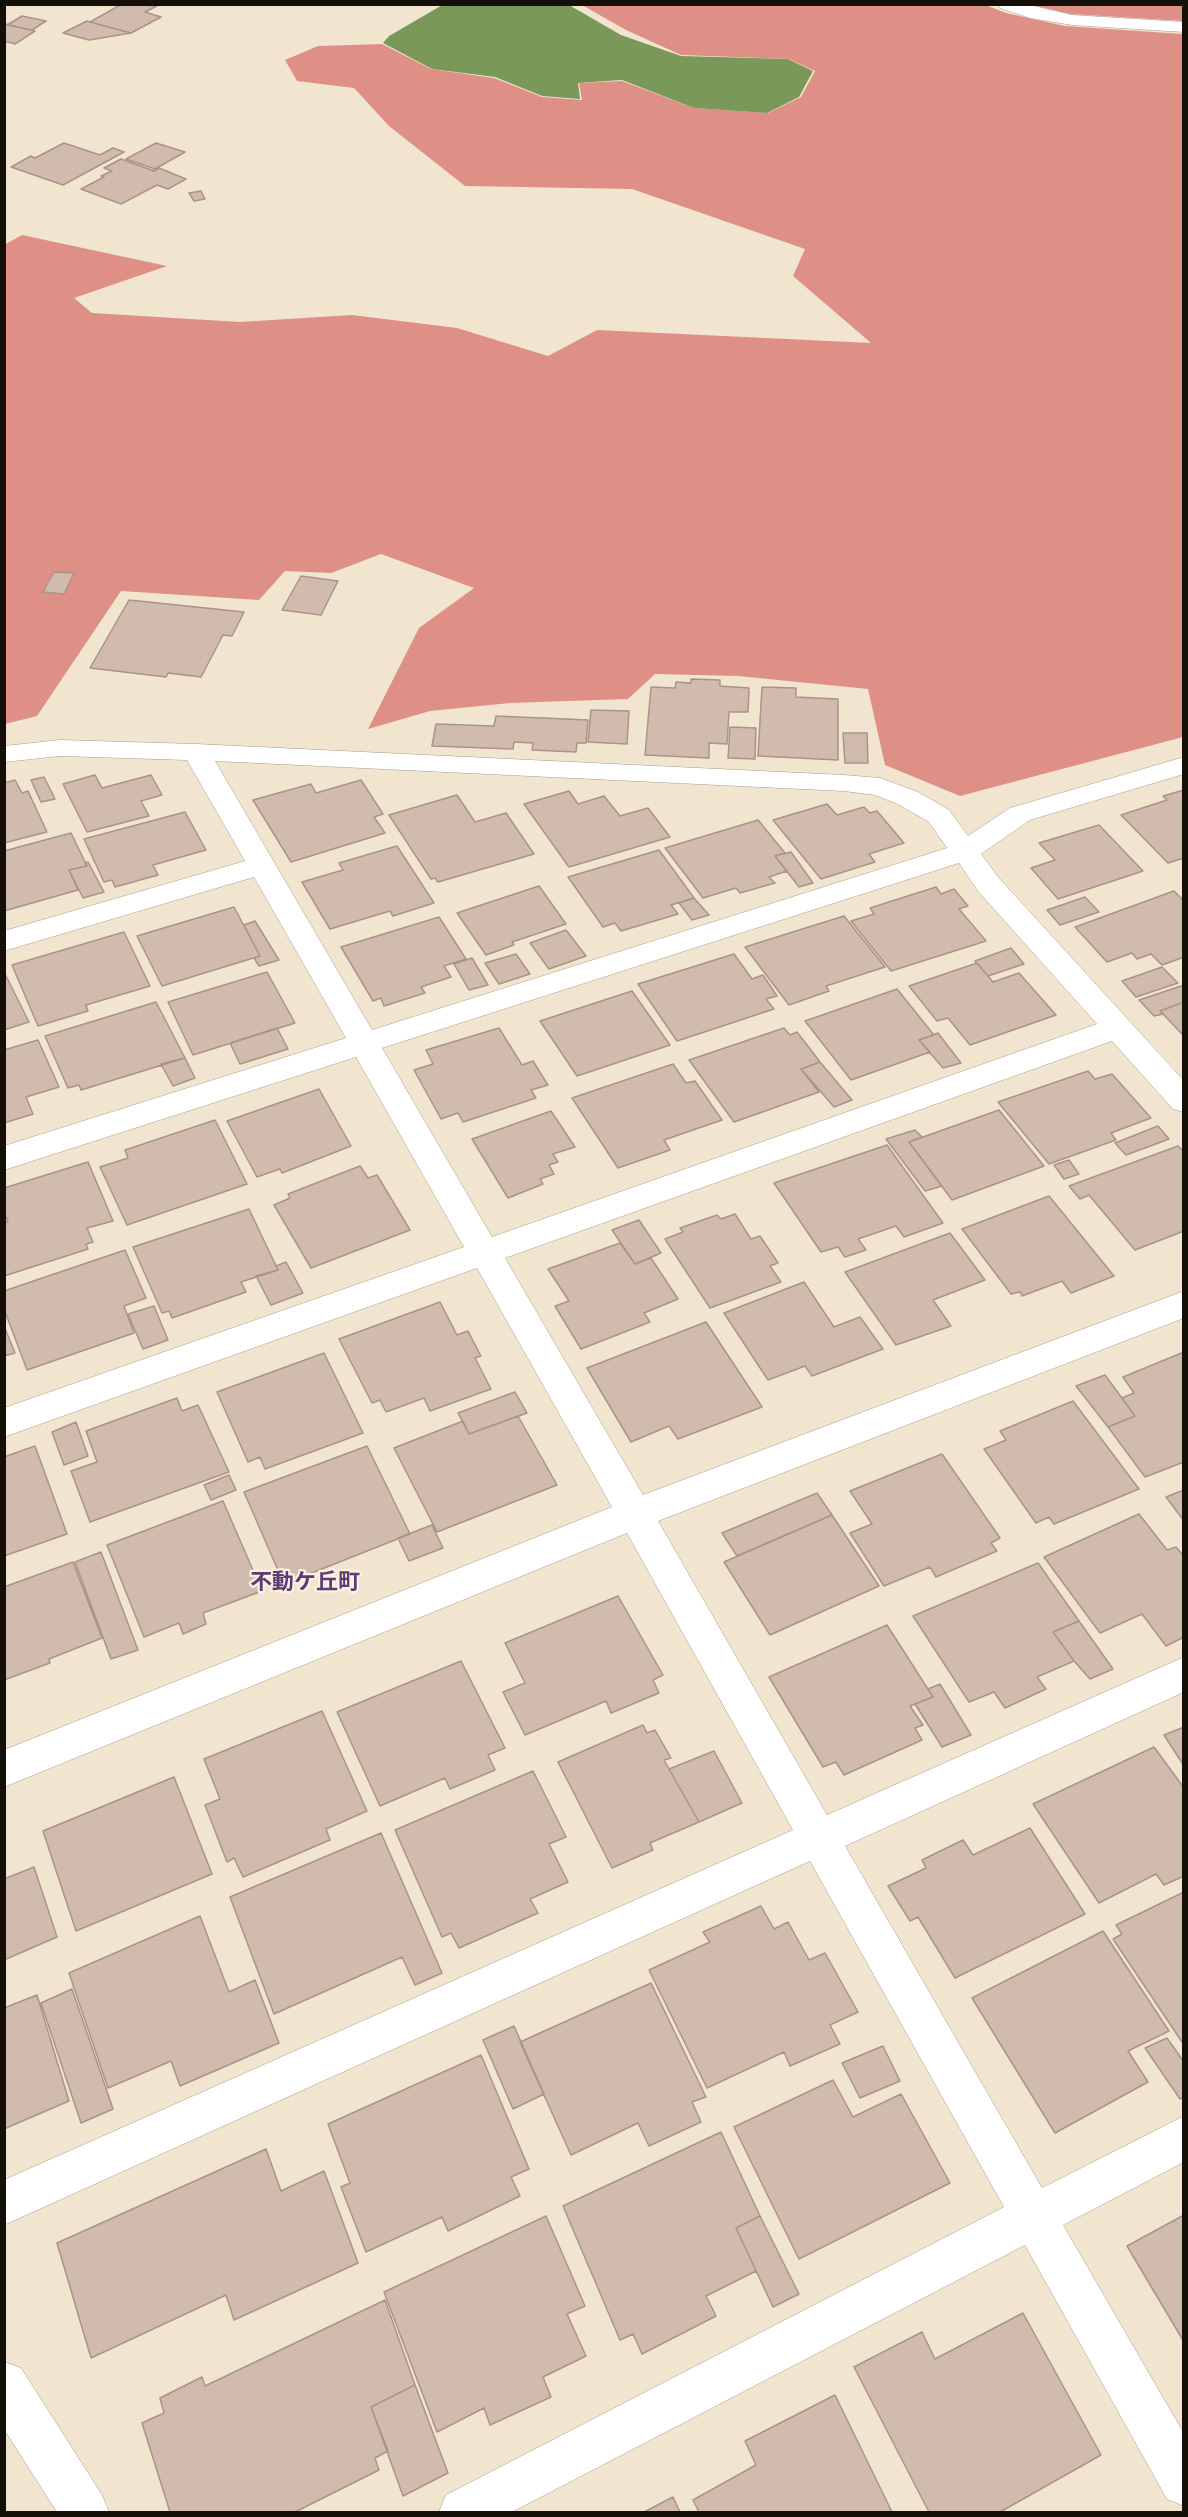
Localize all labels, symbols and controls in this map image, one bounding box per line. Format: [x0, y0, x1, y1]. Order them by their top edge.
district label: 不動ケ丘町 [250, 1569, 360, 1595]

